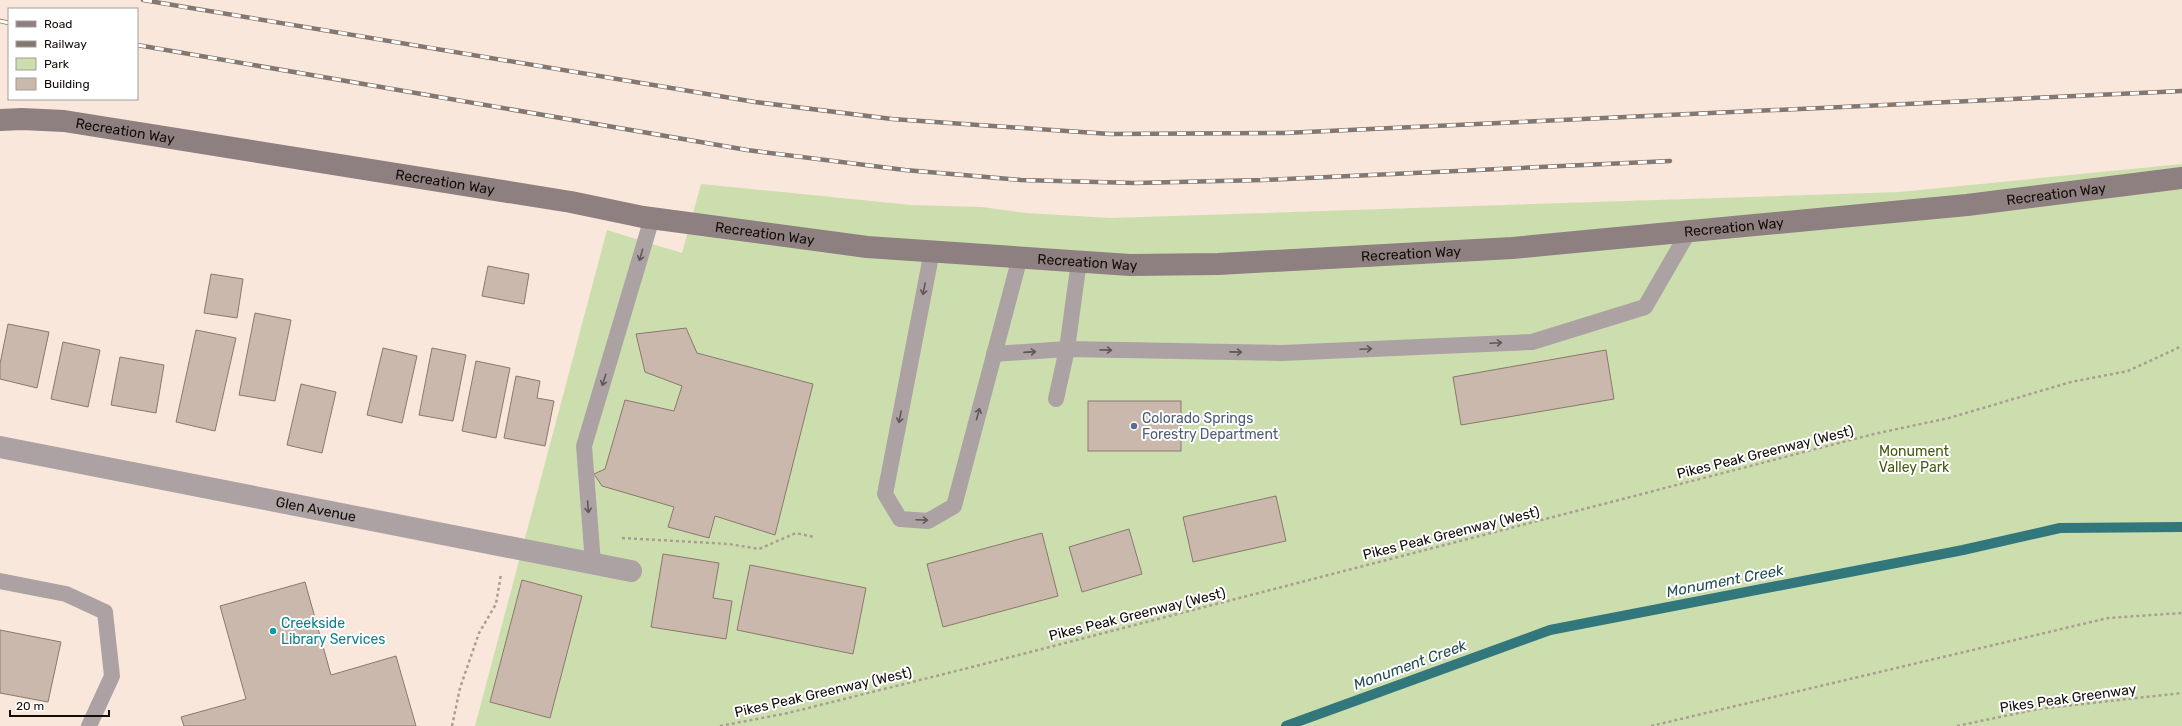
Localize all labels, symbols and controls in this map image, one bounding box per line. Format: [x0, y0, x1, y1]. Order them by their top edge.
legend [8, 8, 138, 100]
text: Road [44, 17, 72, 31]
text: Railway [44, 37, 87, 51]
text: Park [44, 57, 70, 71]
text: Building [44, 77, 90, 91]
street label: Recreation Way [74, 115, 176, 148]
street label: Recreation Way [394, 166, 496, 199]
street label: Recreation Way [2005, 180, 2107, 209]
street label: Recreation Way [1683, 214, 1785, 241]
street label: Recreation Way [714, 219, 816, 249]
street label: Recreation Way [1361, 243, 1462, 265]
one-way arrow [637, 248, 644, 261]
street label: Recreation Way [1037, 251, 1138, 274]
one-way arrow [920, 282, 928, 295]
one-way arrow [1489, 340, 1502, 347]
one-way arrow [1099, 346, 1112, 354]
one-way arrow [1359, 346, 1372, 353]
one-way arrow [1023, 348, 1036, 355]
one-way arrow [1229, 349, 1242, 356]
one-way arrow [600, 374, 608, 386]
one-way arrow [975, 408, 982, 421]
one-way arrow [895, 410, 903, 423]
place label: Colorado Springs Forestry Department [1142, 410, 1279, 443]
marker: Colorado Springs Forestry Department [1129, 421, 1139, 431]
street label: Pikes Peak Greenway (West) [1675, 422, 1855, 483]
park label: Monument Valley Park [1879, 443, 1950, 476]
street label: Glen Avenue [274, 493, 358, 526]
one-way arrow [585, 500, 592, 513]
street label: Pikes Peak Greenway (West) [1361, 503, 1541, 564]
one-way arrow [915, 516, 928, 524]
water label: Monument Creek [1665, 561, 1785, 601]
street label: Pikes Peak Greenway (West) [1047, 584, 1227, 645]
place label: Creekside Library Services [281, 615, 385, 648]
marker: Creekside Library Services [268, 626, 278, 636]
water label: Monument Creek [1351, 636, 1469, 694]
street label: Pikes Peak Greenway (West) [733, 664, 913, 721]
street label: Pikes Peak Greenway [1999, 680, 2138, 716]
scale bar [10, 692, 109, 718]
text: 20 m [16, 699, 44, 713]

